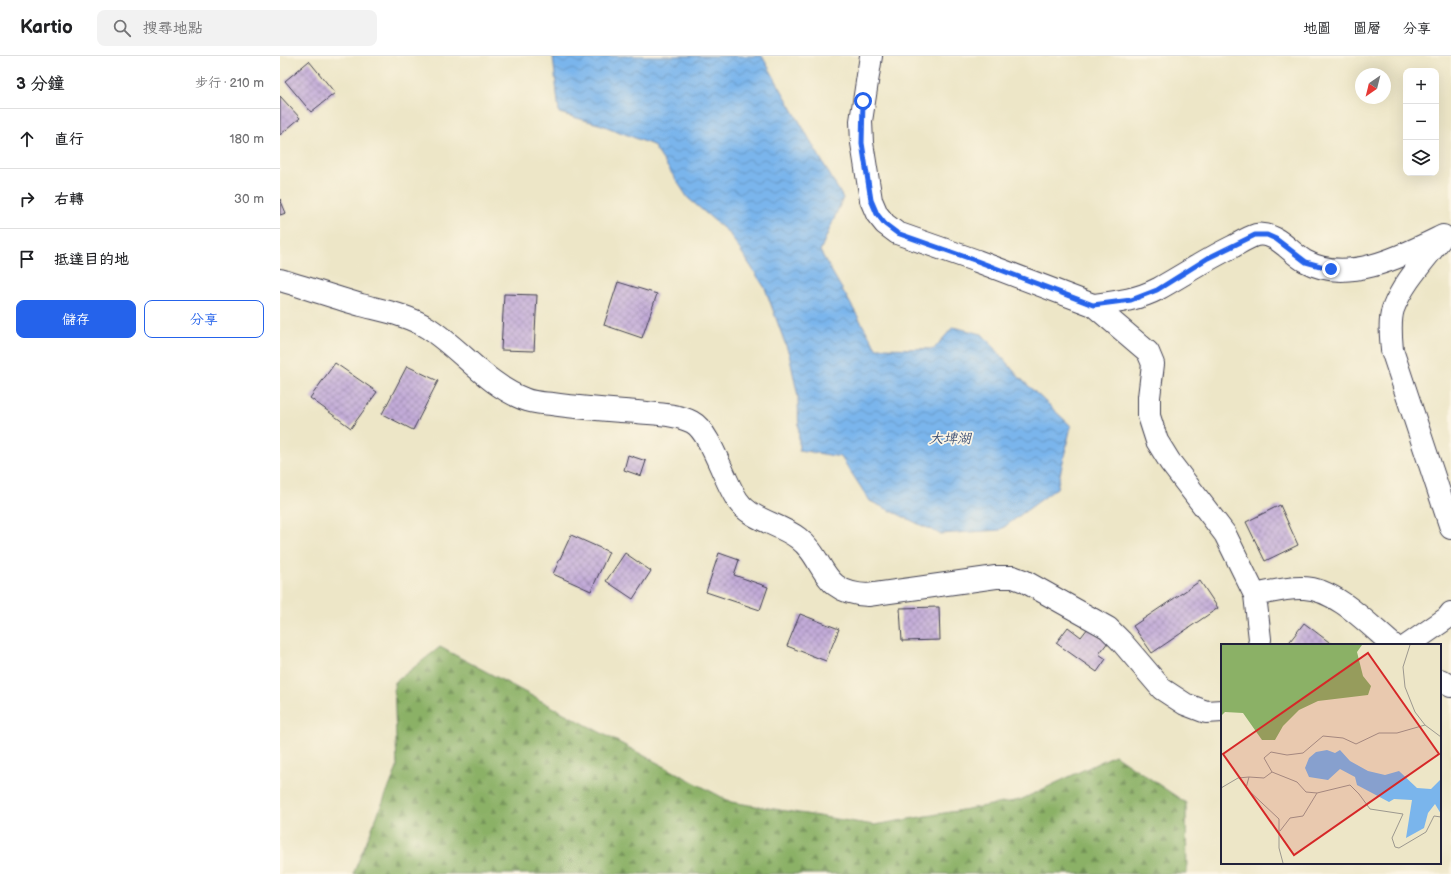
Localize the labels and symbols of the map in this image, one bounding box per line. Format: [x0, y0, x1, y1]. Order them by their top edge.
north arrow [1355, 68, 1391, 104]
route start [854, 92, 872, 110]
route end [1322, 260, 1340, 278]
water label: 大埤湖 [929, 430, 973, 447]
inset map [1221, 644, 1441, 864]

